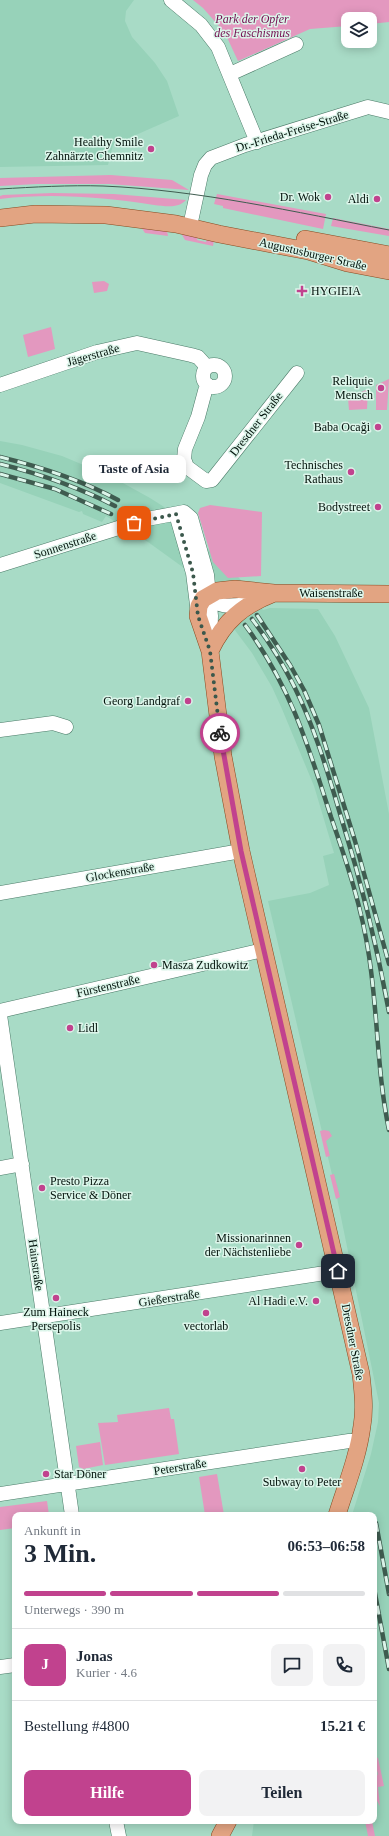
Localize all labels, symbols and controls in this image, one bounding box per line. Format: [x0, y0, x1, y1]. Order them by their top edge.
park label: Park der Opfer des Faschismus [214, 12, 290, 40]
map controls [341, 12, 377, 48]
button: layers [341, 12, 377, 48]
street label: Dr.-Frieda-Freise-Straße [234, 107, 350, 155]
place label: Healthy Smile Zahnärzte Chemnitz [45, 135, 143, 163]
marker: Healthy Smile Zahnärzte Chemnitz [146, 144, 156, 154]
place label: Dr. Wok [280, 190, 320, 204]
marker: Dr. Wok [323, 192, 333, 202]
place label: Aldi [348, 192, 370, 206]
marker: Aldi [372, 194, 382, 204]
street label: Augustusburger Straße [258, 235, 368, 273]
place label: HYGIEIA [311, 284, 361, 298]
marker: HYGIEIA [296, 285, 308, 297]
street label: Jägerstraße [65, 341, 121, 369]
place label: Reliquie Mensch [332, 374, 373, 402]
marker: Reliquie Mensch [376, 383, 386, 393]
street label: Dresdner Straße [227, 389, 285, 459]
place label: Baba Ocaği [314, 420, 371, 434]
marker: Baba Ocaği [373, 422, 383, 432]
callout: Taste of Asia [82, 455, 186, 483]
place label: Technisches Rathaus [285, 458, 343, 486]
text: Taste of Asia [99, 461, 169, 476]
marker: Technisches Rathaus [346, 467, 356, 477]
place label: Bodystreet [318, 500, 371, 514]
marker: Bodystreet [373, 502, 383, 512]
pin [117, 506, 151, 540]
icon: bag [123, 512, 145, 534]
street label: Sonnenstraße [32, 528, 98, 562]
street label: Waisenstraße [299, 586, 363, 600]
place label: Georg Landgraf [103, 694, 180, 708]
marker: Georg Landgraf [183, 696, 193, 706]
courier [200, 713, 240, 753]
icon: bike [209, 722, 231, 744]
street label: Glockenstraße [85, 859, 155, 885]
place label: Masza Zudkowitz [162, 958, 248, 972]
marker: Masza Zudkowitz [149, 960, 159, 970]
street label: Fürstenstraße [75, 972, 141, 1000]
place label: Lidl [78, 1021, 99, 1035]
marker: Lidl [65, 1023, 75, 1033]
place label: Presto Pizza Service & Döner [50, 1174, 131, 1202]
marker: Presto Pizza Service & Döner [37, 1183, 47, 1193]
place label: Missionarinnen der Nächstenliebe [205, 1231, 291, 1259]
street label: Hainstraße [25, 1238, 47, 1292]
marker: Missionarinnen der Nächstenliebe [294, 1240, 304, 1250]
pin [321, 1254, 355, 1288]
icon: home [327, 1260, 349, 1282]
street label: Gießerstraße [138, 1286, 200, 1310]
marker: Zum Haineck Persepolis [51, 1293, 61, 1303]
place label: Al Hadi e.V. [248, 1294, 308, 1308]
marker: Al Hadi e.V. [311, 1296, 321, 1306]
street label: Dresdner Straße [339, 1303, 367, 1381]
place label: Zum Haineck Persepolis [23, 1305, 89, 1333]
marker: vectorlab [201, 1308, 211, 1318]
place label: vectorlab [184, 1319, 228, 1333]
street label: Peterstraße [153, 1456, 207, 1478]
marker: Subway to Peter [297, 1464, 307, 1474]
place label: Star Döner [54, 1467, 106, 1481]
marker: Star Döner [41, 1469, 51, 1479]
place label: Subway to Peter [263, 1475, 341, 1489]
text: Ankunft in [24, 1523, 81, 1538]
text: 06:53–06:58 [288, 1538, 365, 1554]
text: 3 Min. [24, 1539, 96, 1568]
text: Unterwegs · 390 m [24, 1602, 124, 1617]
button: chat [271, 1644, 313, 1686]
button: phone [323, 1644, 365, 1686]
text: Jonas [76, 1648, 113, 1664]
text: J [41, 1656, 49, 1672]
text: Kurier · 4.6 [76, 1665, 137, 1680]
text: Bestellung #4800 [24, 1718, 129, 1734]
text: 15.21 € [320, 1718, 365, 1734]
button: Hilfe [24, 1770, 191, 1816]
button: Teilen [199, 1770, 365, 1816]

